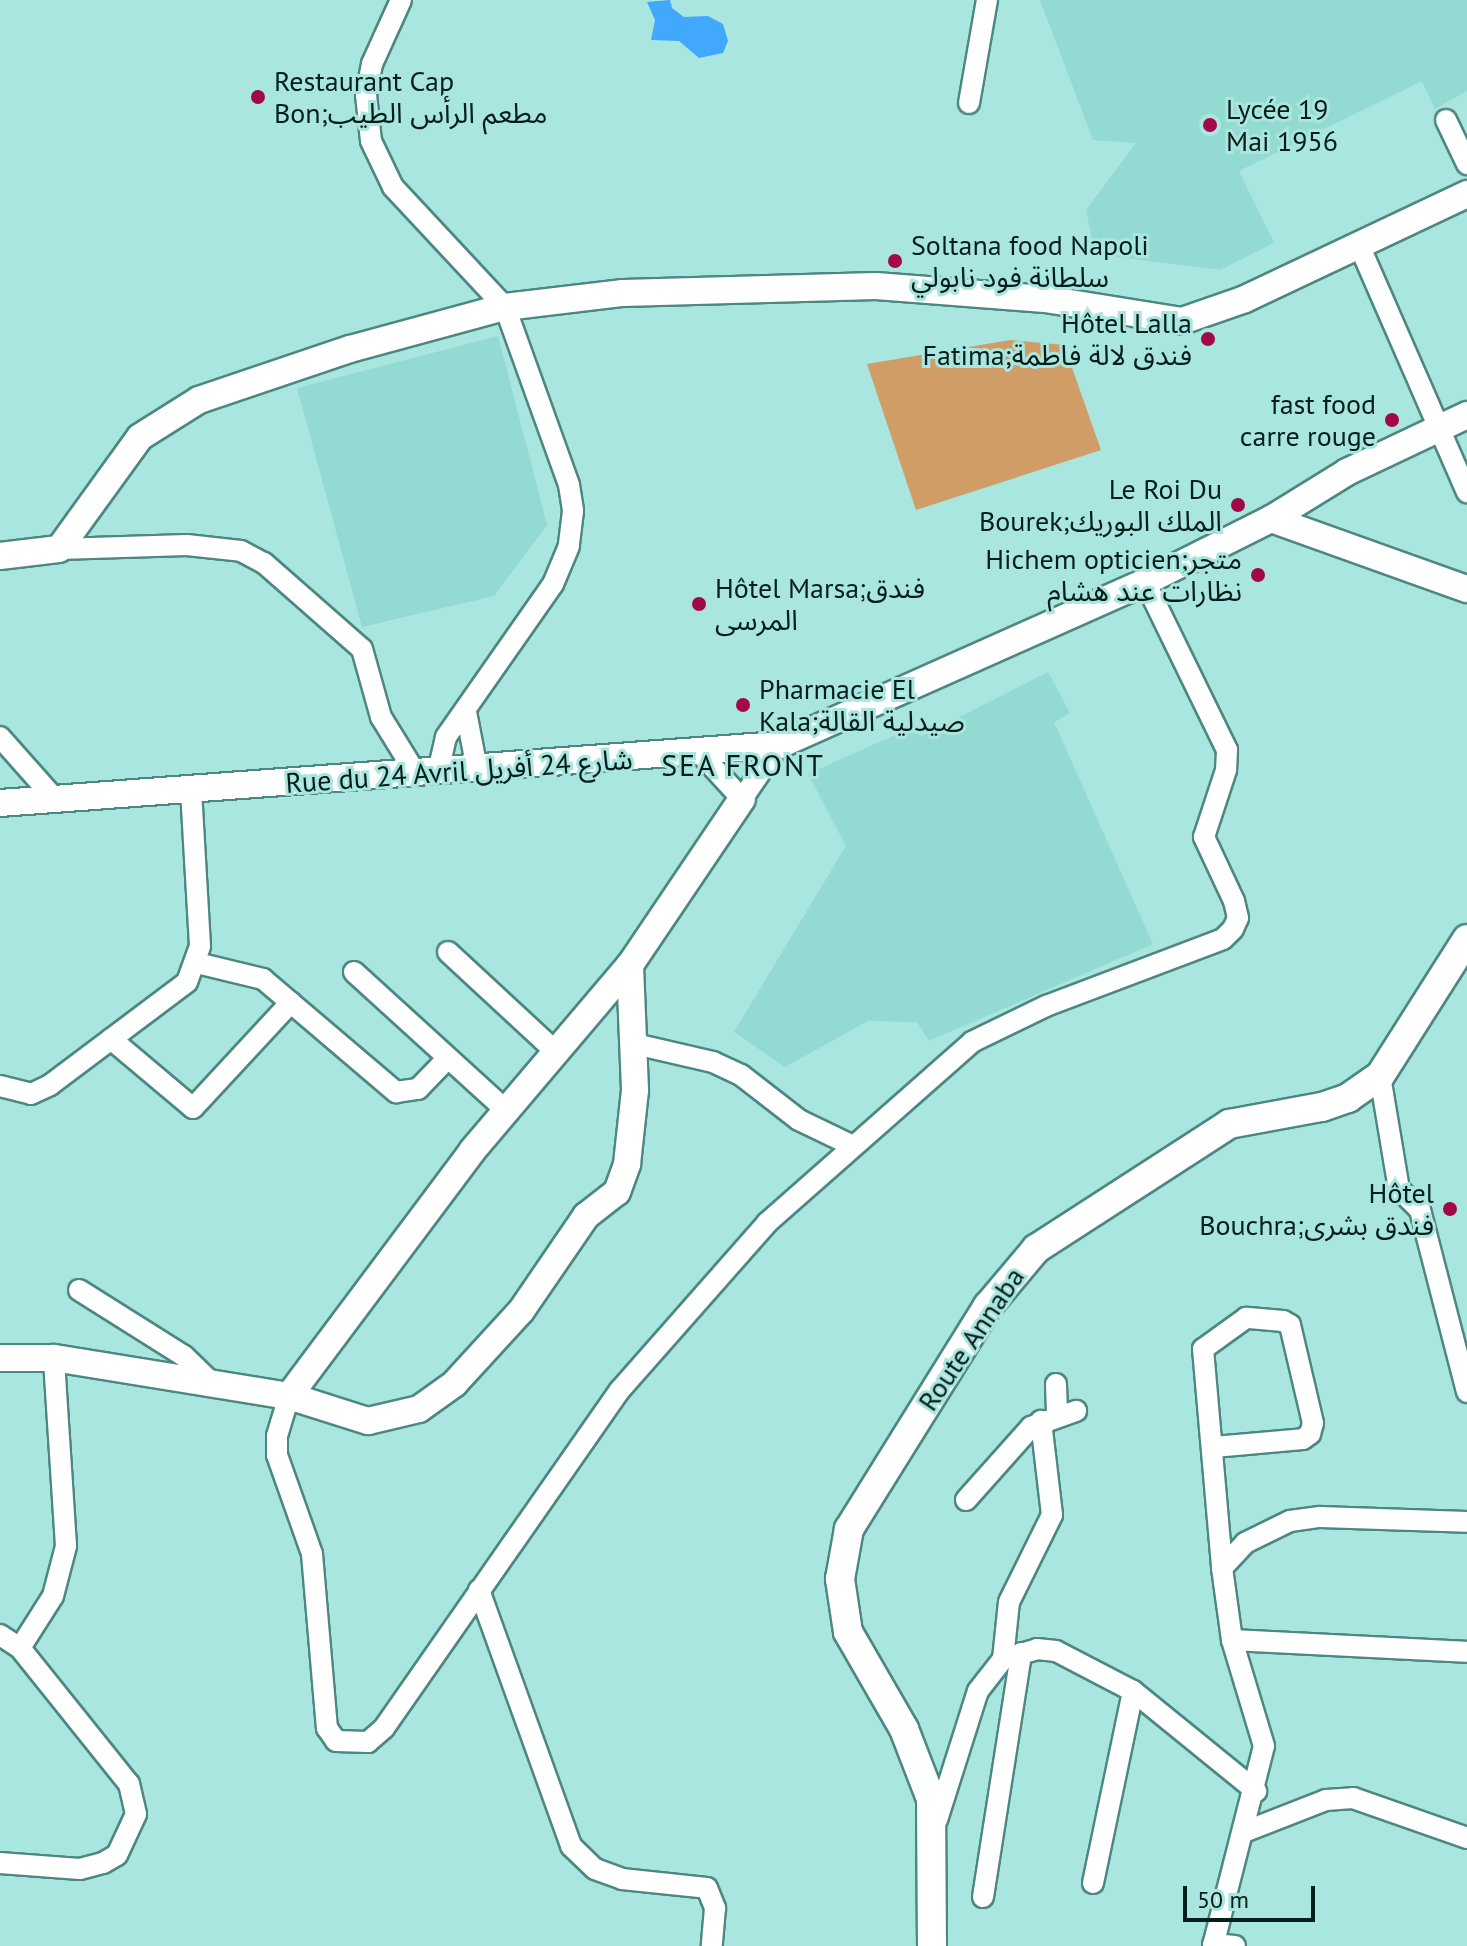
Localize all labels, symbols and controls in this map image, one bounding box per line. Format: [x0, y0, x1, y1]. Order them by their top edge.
place label: Restaurant Cap Bon;مطعم الرأس الطيب [274, 64, 547, 130]
marker: Restaurant Cap Bon;مطعم الرأس الطيب [249, 88, 267, 106]
place label: Lycée 19 Mai 1956 [1226, 92, 1338, 158]
marker: Lycée 19 Mai 1956 [1201, 116, 1219, 134]
place label: Soltana food Napoli سلطانة فود نابولي [911, 228, 1149, 294]
marker: Soltana food Napoli سلطانة فود نابولي [886, 252, 904, 270]
place label: Hôtel Lalla Fatima;فندق لالة فاطمة [923, 306, 1192, 372]
marker: Hôtel Lalla Fatima;فندق لالة فاطمة [1199, 330, 1217, 348]
place label: fast food carre rouge [1240, 387, 1376, 453]
marker: fast food carre rouge [1383, 411, 1401, 429]
place label: Le Roi Du Bourek;الملك البوريك [979, 472, 1222, 538]
marker: Le Roi Du Bourek;الملك البوريك [1229, 496, 1247, 514]
place label: Hichem opticien;متجر نظارات عند هشام [985, 542, 1242, 608]
marker: Hichem opticien;متجر نظارات عند هشام [1249, 566, 1267, 584]
place label: Hôtel Marsa;فندق المرسى [715, 571, 925, 637]
marker: Hôtel Marsa;فندق المرسى [690, 595, 708, 613]
place label: Pharmacie El Kala;صيدلية القالة [759, 672, 965, 738]
marker: Pharmacie El Kala;صيدلية القالة [734, 696, 752, 714]
street label: Rue du 24 Avril شارع 24 أفريل [284, 742, 634, 800]
district label: SEA FRONT [661, 747, 825, 783]
place label: Hôtel Bouchra;فندق بشرى [1199, 1176, 1434, 1242]
marker: Hôtel Bouchra;فندق بشرى [1441, 1200, 1459, 1218]
street label: Route Annaba [911, 1261, 1031, 1417]
scale bar [1187, 1870, 1319, 1920]
text: 50 m [1197, 1884, 1249, 1915]

